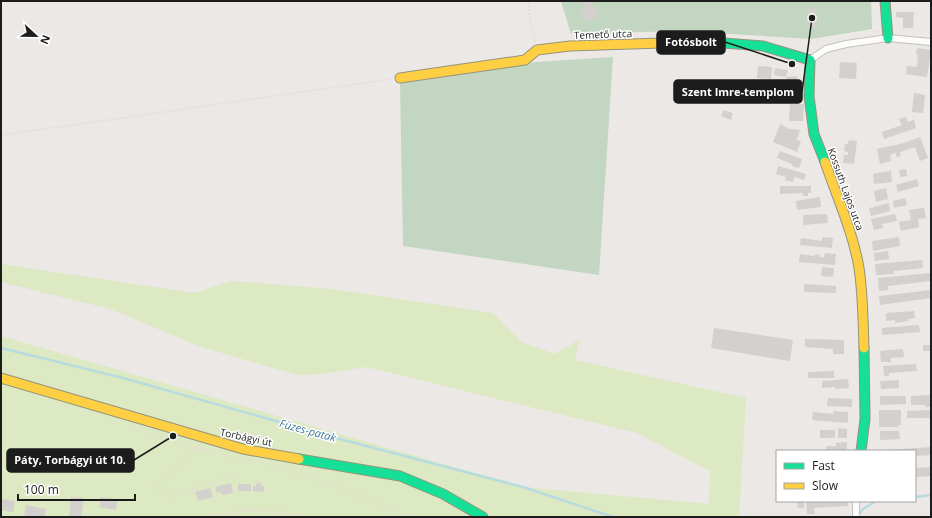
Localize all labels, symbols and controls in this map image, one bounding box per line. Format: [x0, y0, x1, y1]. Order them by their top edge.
north arrow [16, 16, 56, 56]
street label: Temető utca [574, 26, 632, 42]
callout: Fotósbolt [657, 31, 725, 54]
text: N [37, 33, 54, 47]
text: Fotósbolt [665, 34, 717, 49]
callout: Szent Imre-templom [674, 80, 802, 103]
text: Szent Imre-templom [682, 84, 794, 99]
street label: Kossuth Lajos utca [825, 146, 867, 232]
water label: Füzes-patak [278, 415, 339, 445]
street label: Torbágyi út [219, 425, 274, 449]
callout: Páty, Torbágyi út 10. [7, 449, 134, 472]
legend [776, 450, 916, 502]
text: Páty, Torbágyi út 10. [14, 452, 126, 467]
text: Fast [812, 457, 835, 474]
scale bar [18, 476, 135, 502]
text: Slow [812, 477, 839, 494]
text: 100 m [24, 481, 59, 498]

